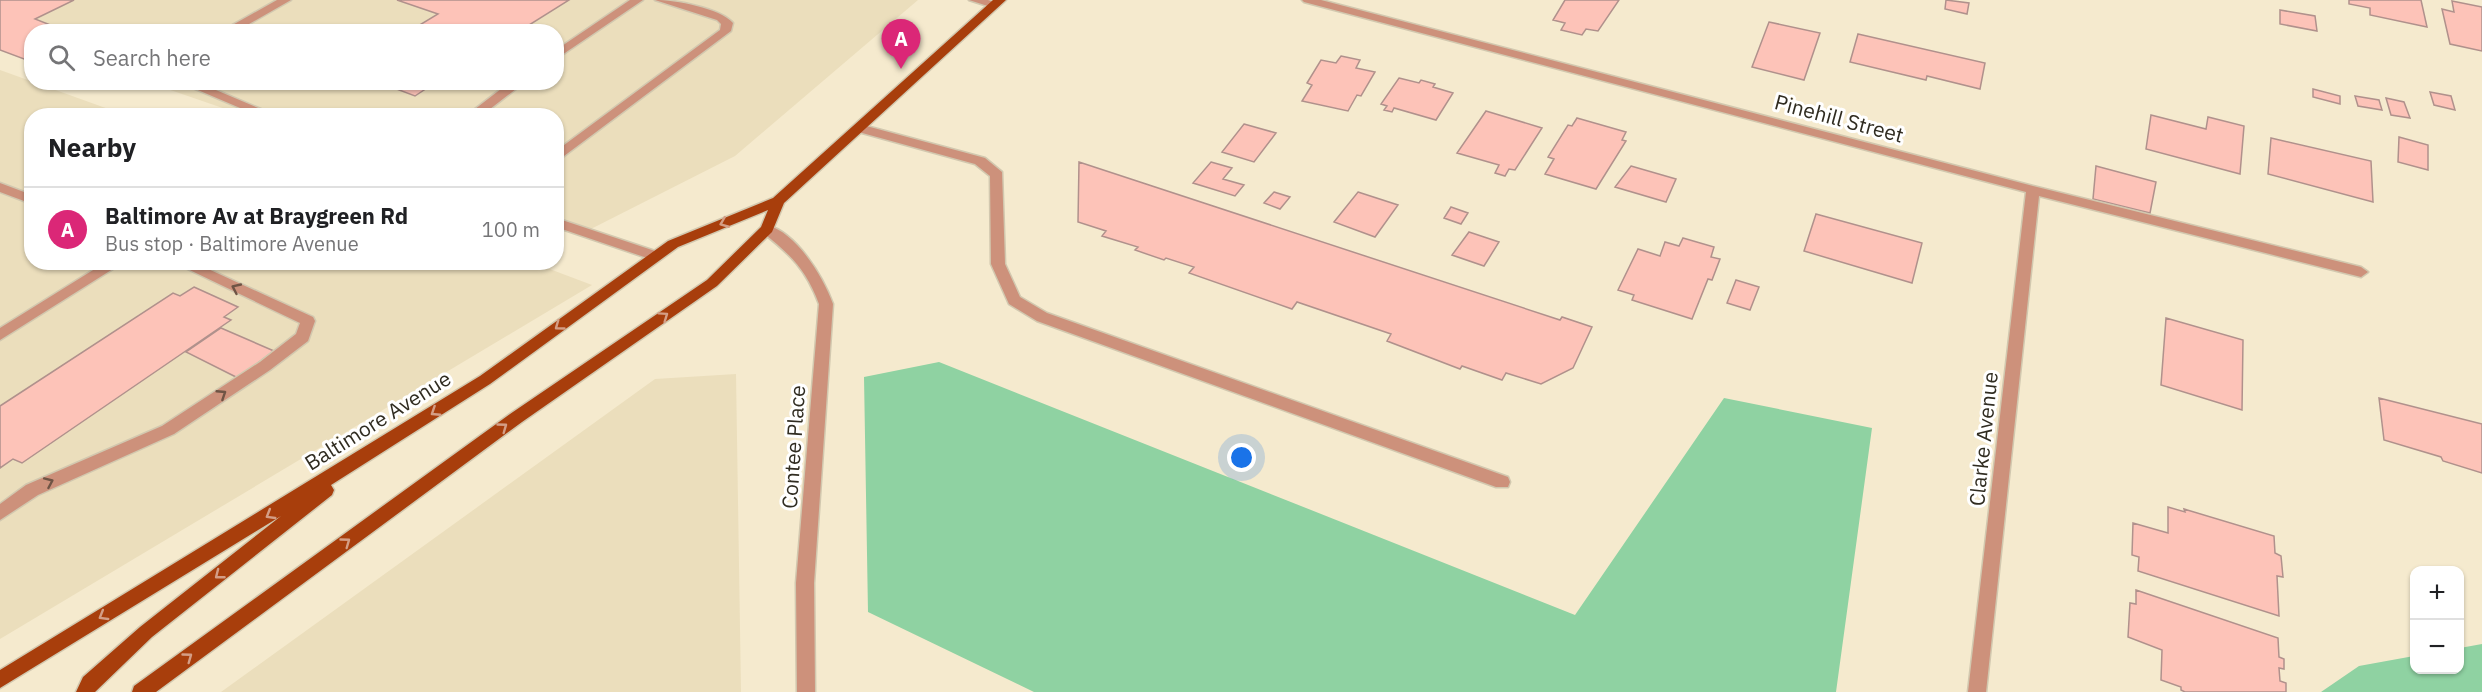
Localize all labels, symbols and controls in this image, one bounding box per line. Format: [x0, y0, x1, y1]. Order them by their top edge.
pin: A [882, 20, 920, 69]
search box [24, 24, 564, 90]
icon: search [45, 41, 78, 74]
text: Search here [93, 43, 211, 72]
street label: Pinehill Street [1772, 87, 1907, 149]
text: Nearby [48, 130, 136, 164]
text: Baltimore Av at Braygreen Rd [105, 201, 408, 230]
text: A [61, 216, 74, 243]
text: 100 m [482, 216, 540, 243]
one-way arrow [719, 216, 730, 228]
text: Bus stop · Baltimore Avenue [105, 230, 359, 257]
one-way arrow [231, 283, 242, 295]
one-way arrow [657, 312, 668, 323]
one-way arrow [555, 319, 566, 330]
street label: Baltimore Avenue [299, 364, 456, 476]
street label: Clarke Avenue [1962, 370, 2004, 507]
street label: Contee Place [775, 384, 811, 510]
one-way arrow [216, 390, 227, 401]
one-way arrow [431, 404, 441, 416]
one-way arrow [497, 424, 508, 435]
your location [1227, 443, 1256, 472]
one-way arrow [43, 478, 54, 490]
one-way arrow [266, 507, 276, 519]
one-way arrow [339, 539, 350, 550]
map controls [2410, 566, 2464, 674]
button: + [2410, 566, 2464, 620]
one-way arrow [214, 567, 225, 578]
one-way arrow [99, 609, 109, 621]
button: − [2410, 620, 2464, 674]
one-way arrow [182, 654, 193, 665]

